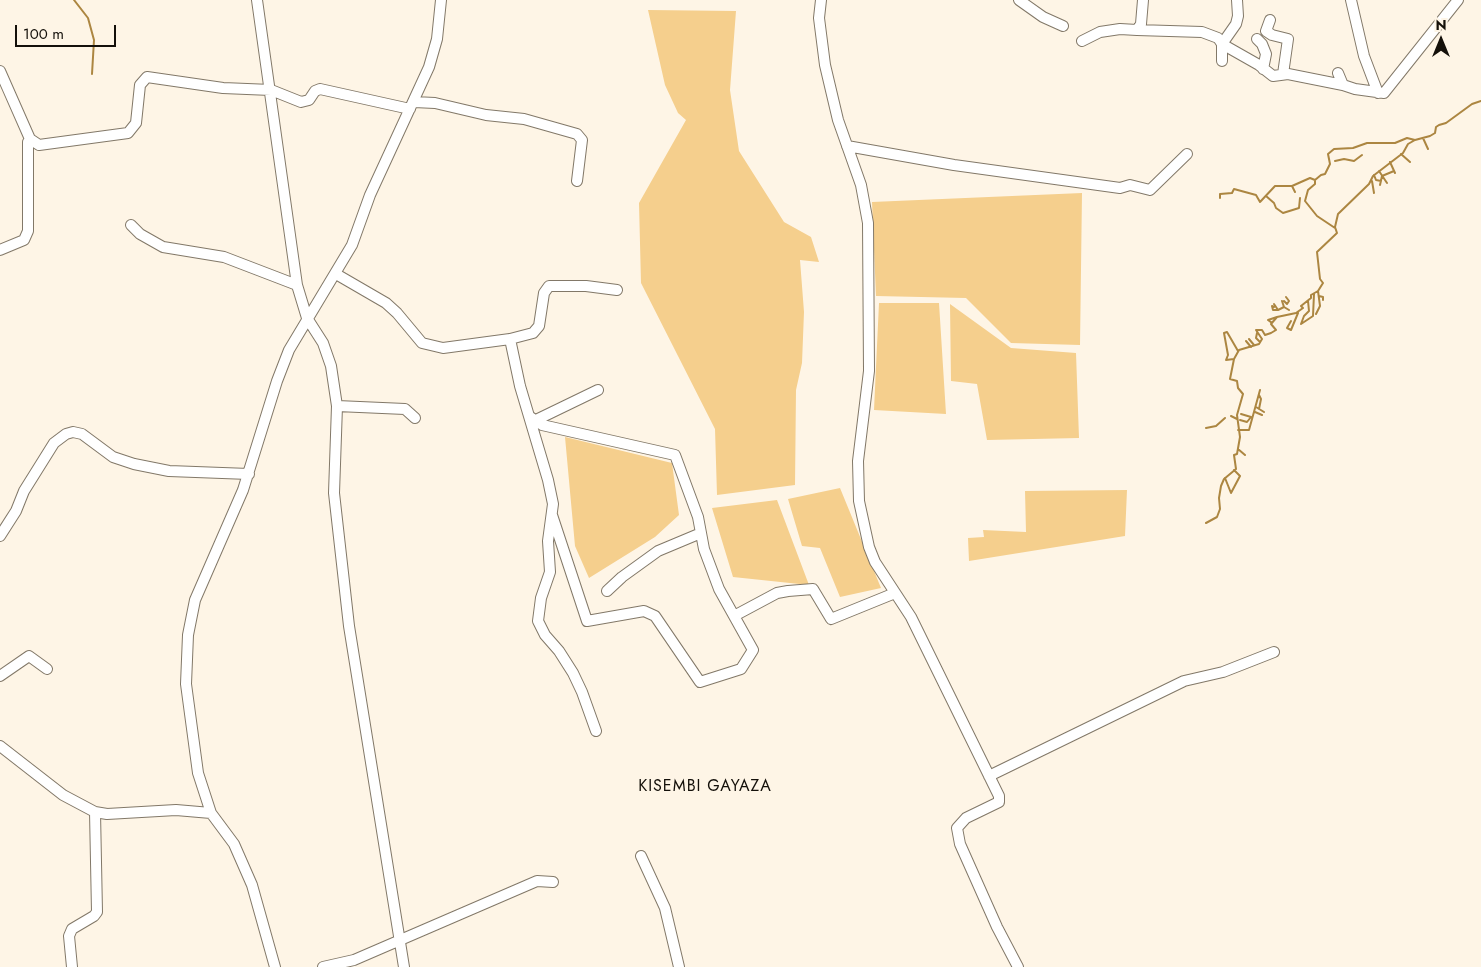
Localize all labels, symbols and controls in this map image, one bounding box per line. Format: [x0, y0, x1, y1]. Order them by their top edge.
scale bar [18, 15, 119, 47]
north arrow [1416, 15, 1466, 65]
text: N [1435, 15, 1447, 35]
text: 100 m [23, 23, 64, 45]
district label: KISEMBI GAYAZA [636, 777, 774, 797]

